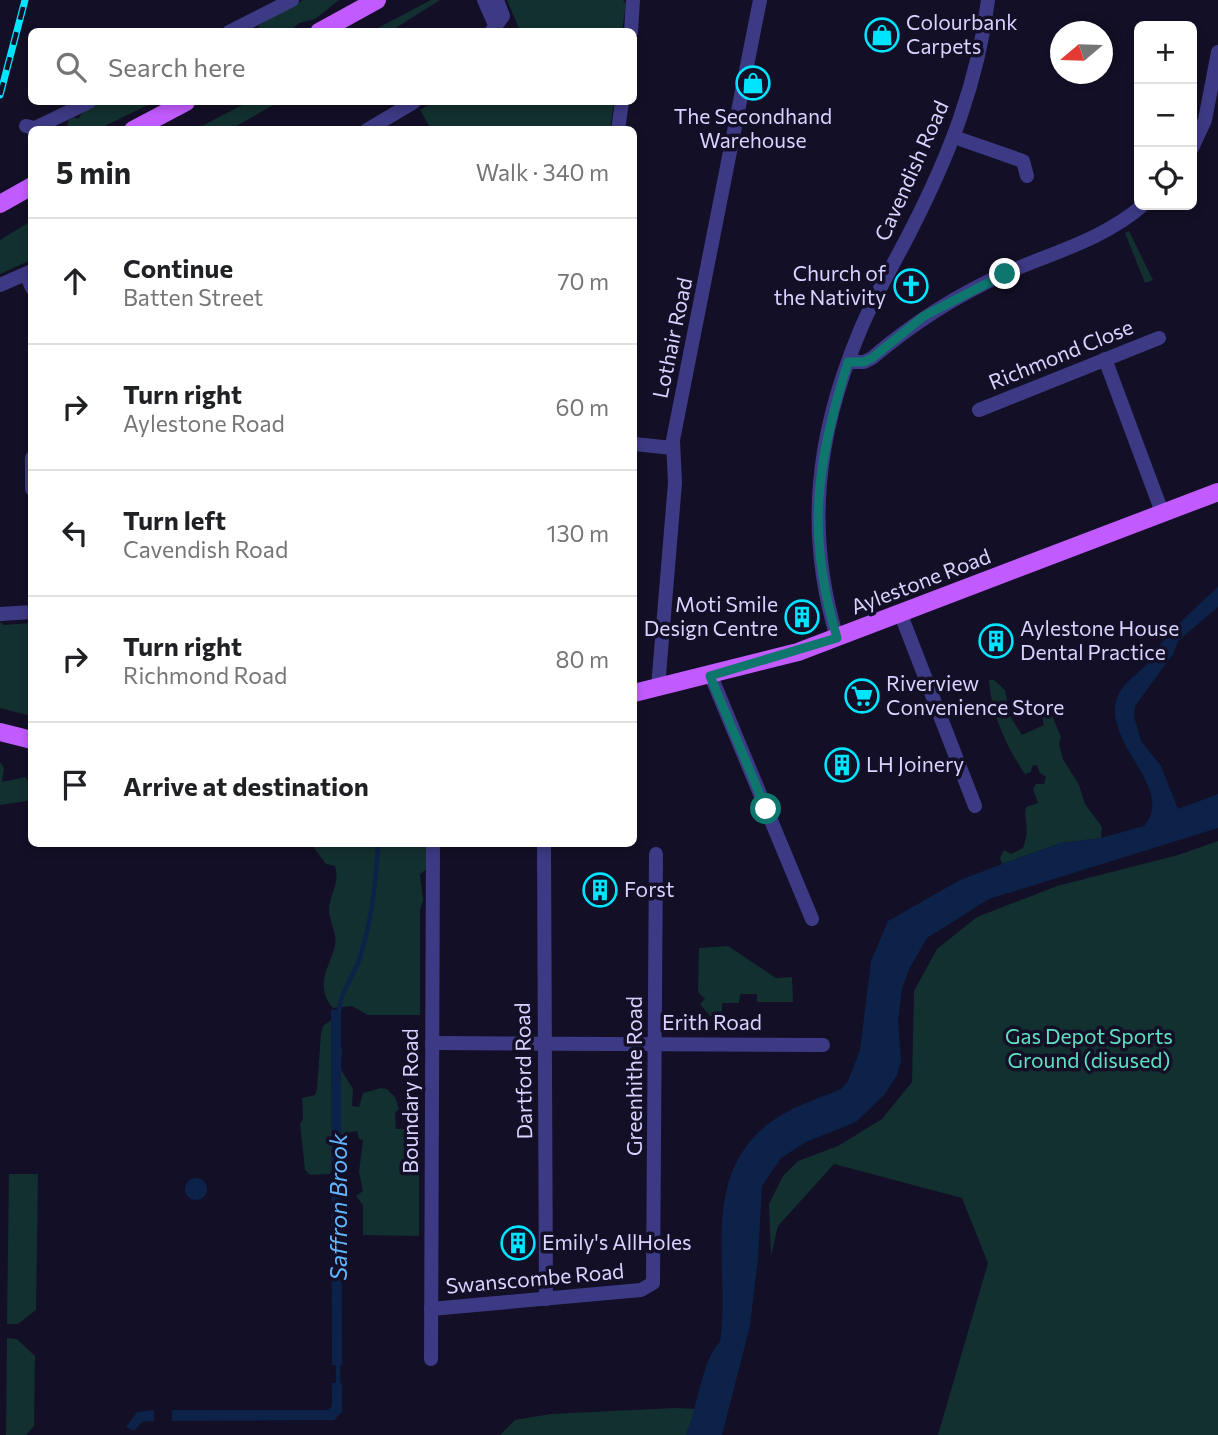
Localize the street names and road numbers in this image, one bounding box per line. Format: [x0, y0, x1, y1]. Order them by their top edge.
street label: Cavendish Road [869, 96, 953, 244]
street label: Lothair Road [647, 275, 697, 400]
street label: Richmond Close [985, 313, 1136, 394]
street label: Aylestone Road [847, 542, 994, 619]
street label: Greenhithe Road [621, 996, 646, 1156]
street label: Dartford Road [509, 1002, 536, 1140]
street label: Erith Road [662, 1009, 762, 1034]
street label: Boundary Road [397, 1028, 422, 1174]
street label: Swanscombe Road [445, 1257, 625, 1298]

